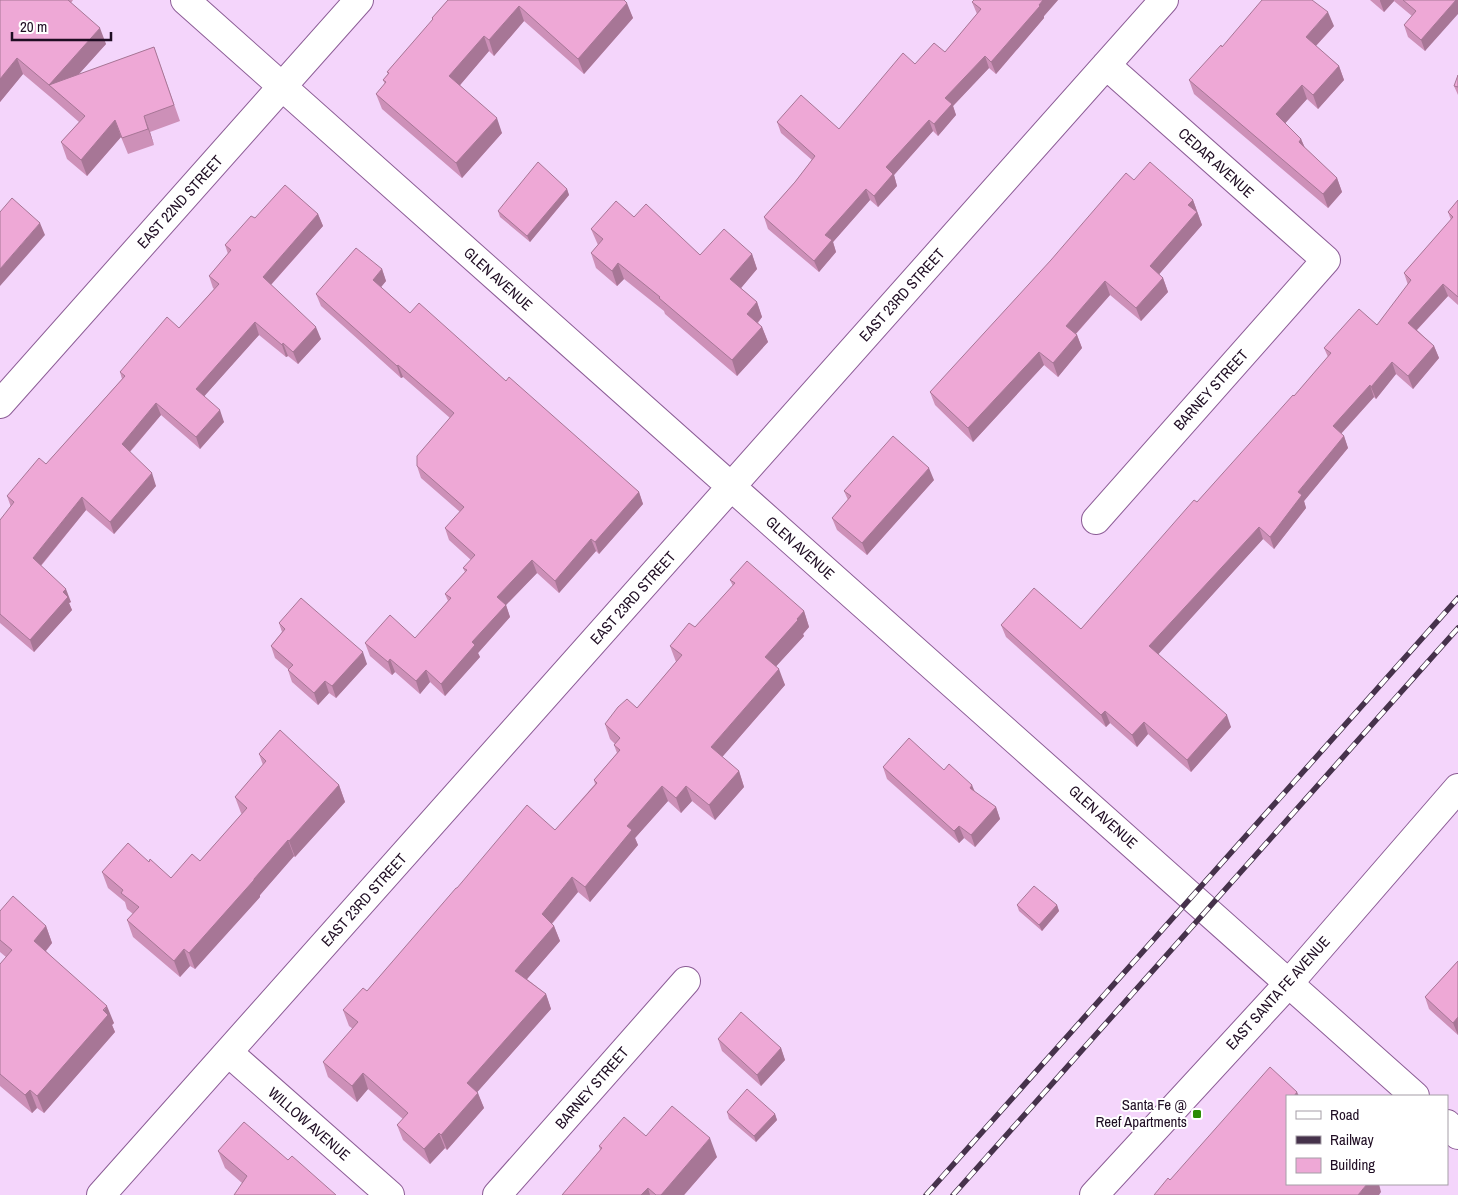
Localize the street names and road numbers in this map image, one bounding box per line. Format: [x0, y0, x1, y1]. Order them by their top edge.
street label: CEDAR AVENUE [1174, 123, 1259, 202]
street label: EAST 22ND STREET [132, 150, 227, 253]
street label: GLEN AVENUE [459, 242, 537, 315]
street label: EAST 23RD STREET [854, 243, 949, 346]
street label: BARNEY STREET [1169, 344, 1253, 435]
street label: GLEN AVENUE [761, 511, 839, 584]
street label: EAST 23RD STREET [585, 546, 680, 649]
street label: GLEN AVENUE [1064, 780, 1142, 853]
street label: EAST 23RD STREET [316, 848, 411, 951]
street label: EAST SANTA FE AVENUE [1221, 931, 1334, 1054]
street label: BARNEY STREET [550, 1042, 633, 1133]
street label: WILLOW AVENUE [264, 1082, 355, 1165]

